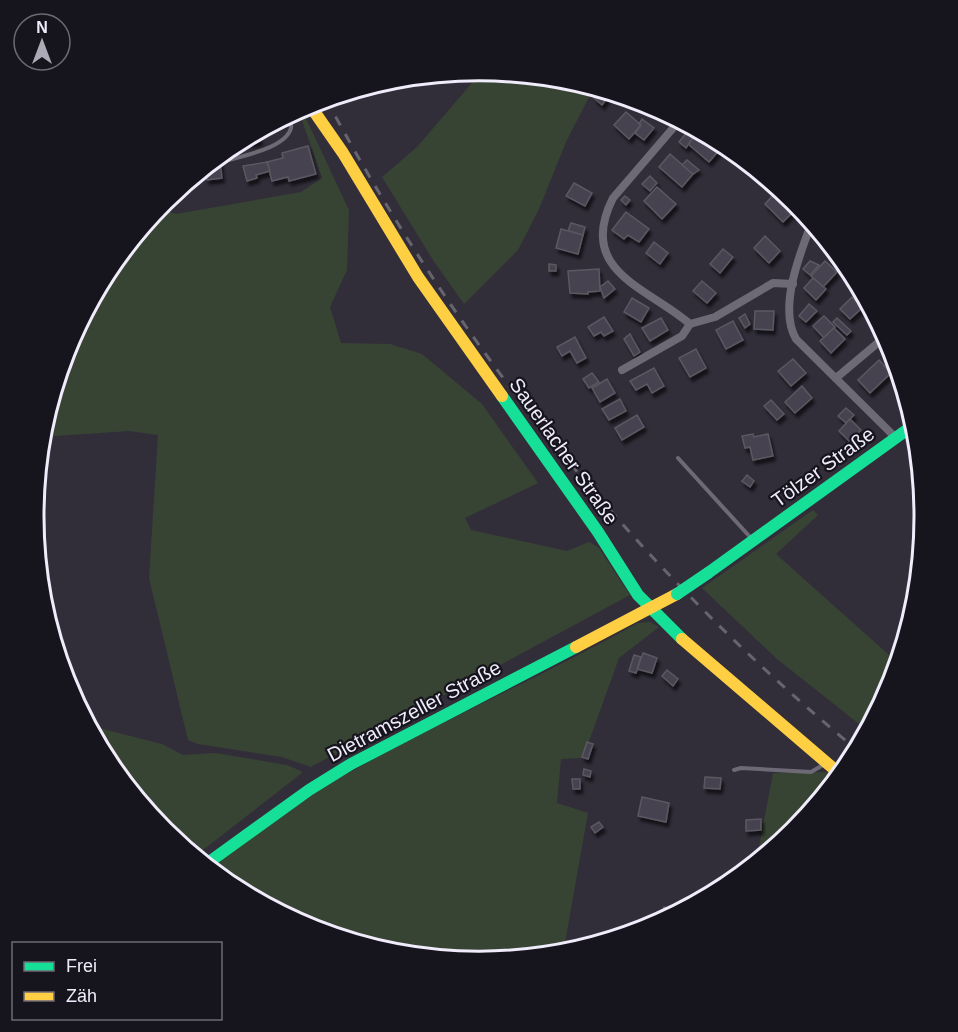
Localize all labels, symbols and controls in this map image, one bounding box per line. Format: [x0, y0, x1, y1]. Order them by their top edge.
north arrow [12, 12, 72, 72]
text: N [36, 19, 48, 36]
street label: Sauerlacher Straße [505, 374, 623, 528]
street label: Tölzer Straße [768, 422, 878, 512]
street label: Dietramszeller Straße [323, 656, 505, 766]
legend [12, 942, 222, 1020]
text: Frei [66, 956, 97, 976]
text: Zäh [66, 986, 97, 1006]

